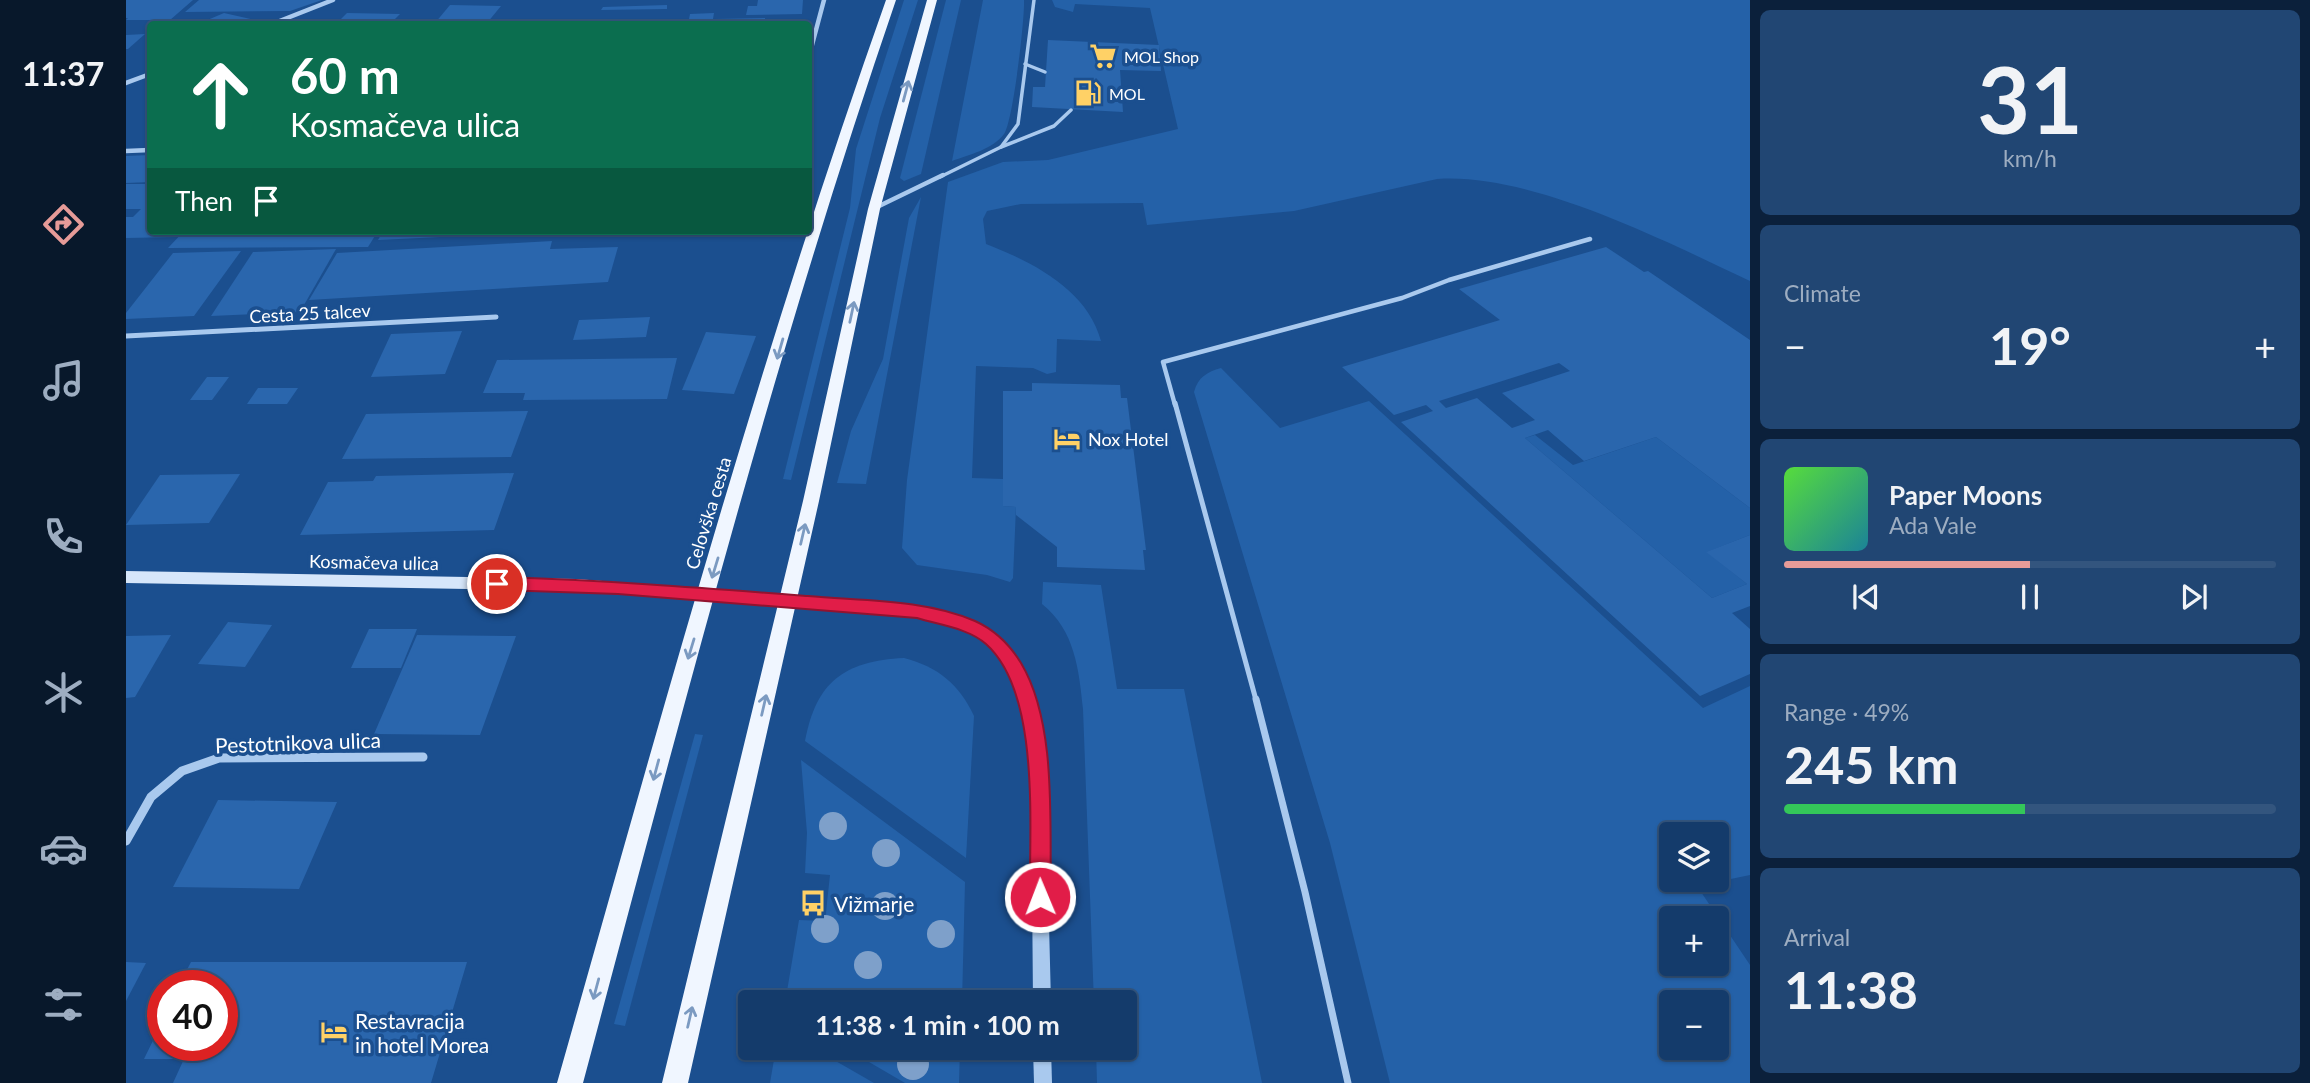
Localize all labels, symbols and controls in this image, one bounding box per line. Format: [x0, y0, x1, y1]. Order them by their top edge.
supermarket icon: MOL Shop [1088, 41, 1118, 71]
text: 31 [1977, 44, 2083, 153]
text: 60 m [290, 46, 400, 104]
place label: MOL Shop [1124, 47, 1199, 66]
icon: ahead [175, 49, 266, 140]
text: 11:37 [22, 54, 104, 93]
fuel station icon: MOL [1073, 78, 1103, 108]
one-way arrow [901, 81, 914, 103]
place label: MOL [1109, 84, 1145, 103]
text: Kosmačeva ulica [290, 105, 520, 144]
text: km/h [2003, 144, 2057, 172]
icon: arrive [247, 182, 285, 220]
text: Then [175, 185, 233, 217]
icon: directions [39, 200, 88, 249]
text: Climate [1784, 279, 1861, 307]
street label: Cesta 25 talcev [249, 299, 372, 327]
one-way arrow [845, 301, 859, 324]
text: 19° [1989, 314, 2071, 376]
text: − [1784, 323, 1806, 369]
text: + [2254, 323, 2276, 369]
one-way arrow [773, 338, 786, 360]
icon: music [39, 356, 88, 405]
hotel icon: Nox Hotel [1052, 424, 1082, 454]
place label: Nox Hotel [1088, 428, 1169, 450]
street label: Celovška cesta [680, 454, 736, 572]
text: Paper Moons [1889, 479, 2042, 511]
text: Ada Vale [1889, 511, 1977, 539]
icon: phone [39, 512, 88, 561]
one-way arrow [797, 523, 811, 546]
street label: Kosmačeva ulica [309, 550, 439, 574]
pin [467, 554, 527, 614]
one-way arrow [708, 556, 721, 578]
icon: arrive [478, 565, 516, 603]
icon: previous [1847, 578, 1885, 616]
icon: pause [2011, 578, 2049, 616]
icon: next [2175, 578, 2213, 616]
one-way arrow [683, 638, 696, 660]
icon: climate [39, 668, 88, 717]
one-way arrow [758, 694, 771, 716]
text: Range · 49% [1784, 698, 1909, 726]
street label: Pestotnikova ulica [215, 727, 381, 757]
text: 245 km [1784, 733, 1958, 795]
one-way arrow [649, 759, 662, 781]
map controls [1659, 822, 1729, 1060]
button: layers [1659, 822, 1729, 892]
icon: car [39, 824, 88, 873]
position arrow [1003, 860, 1077, 934]
bus stop icon: Vižmarje [798, 888, 828, 918]
place label: Vižmarje [834, 891, 914, 916]
button: + [1659, 906, 1729, 976]
text: Arrival [1784, 923, 1850, 951]
text: 11:38 [1784, 958, 1918, 1020]
speed limit sign: 40 [147, 970, 238, 1061]
one-way arrow [589, 977, 602, 1000]
icon: filters [39, 980, 88, 1029]
button: − [1659, 990, 1729, 1060]
one-way arrow [684, 1006, 697, 1029]
place label: Restavracija in hotel Morea [355, 1008, 489, 1057]
text: 11:38 · 1 min · 100 m [815, 1009, 1060, 1041]
hotel icon: Restavracija in hotel Morea [319, 1017, 349, 1047]

